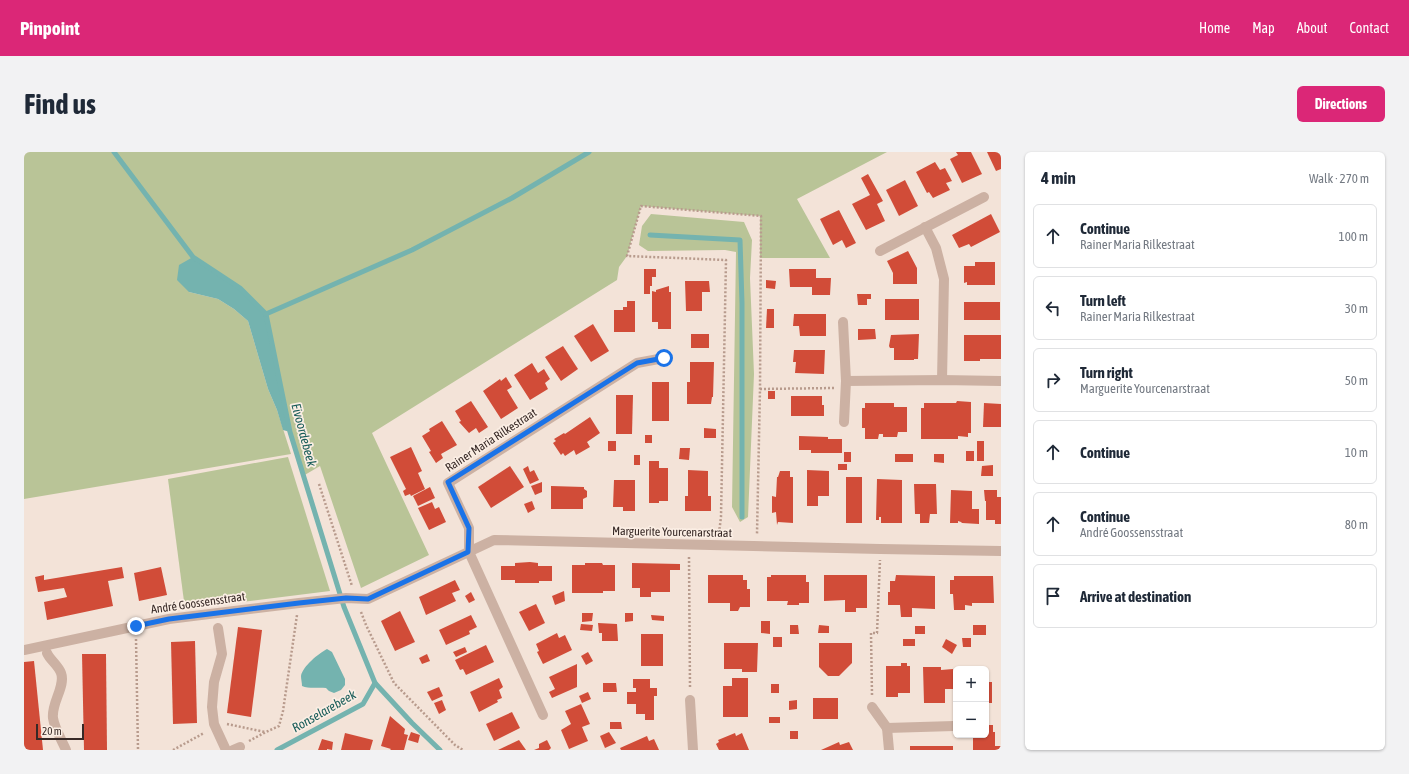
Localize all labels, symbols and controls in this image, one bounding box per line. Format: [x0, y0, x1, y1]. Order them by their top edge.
text: Pinpoint [20, 17, 80, 39]
text: Home [1199, 20, 1230, 36]
text: Map [1252, 20, 1275, 36]
text: About [1297, 20, 1328, 36]
text: Contact [1350, 20, 1389, 36]
button: Directions [1297, 86, 1385, 122]
text: Find us [24, 88, 96, 120]
text: 4 min [1041, 168, 1076, 188]
text: Walk · 270 m [1309, 171, 1369, 186]
text: Continue [1080, 220, 1130, 237]
icon: ahead [1042, 225, 1064, 247]
text: 100 m [1339, 229, 1368, 244]
text: Rainer Maria Rilkestraat [1080, 237, 1195, 252]
text: Turn left [1080, 292, 1126, 309]
icon: left [1042, 297, 1064, 319]
text: 30 m [1345, 301, 1368, 316]
text: Rainer Maria Rilkestraat [1080, 309, 1195, 324]
route start [655, 349, 673, 367]
text: Turn right [1080, 364, 1133, 381]
icon: right [1042, 369, 1064, 391]
text: 50 m [1345, 373, 1368, 388]
text: Marguerite Yourcenarstraat [1080, 381, 1210, 396]
water label: Eivoordebeek [288, 402, 320, 469]
street label: Rainer Maria Rilkestraat [443, 405, 540, 475]
icon: ahead [1042, 441, 1064, 463]
text: Continue [1080, 444, 1130, 461]
text: 10 m [1345, 445, 1368, 460]
text: Continue [1080, 508, 1130, 525]
icon: ahead [1042, 513, 1064, 535]
text: 80 m [1345, 517, 1368, 532]
street label: Marguerite Yourcenarstraat [612, 524, 733, 540]
text: André Goossensstraat [1080, 525, 1183, 540]
icon: arrive [1042, 585, 1064, 607]
text: Arrive at destination [1080, 588, 1191, 605]
street label: André Goossensstraat [150, 589, 247, 617]
route end [127, 617, 145, 635]
map controls [953, 666, 989, 738]
button: + [953, 666, 989, 702]
water label: Ronselarebeek [289, 686, 359, 735]
button: − [953, 702, 989, 738]
scale bar [36, 722, 84, 741]
text: 20 m [42, 725, 62, 737]

